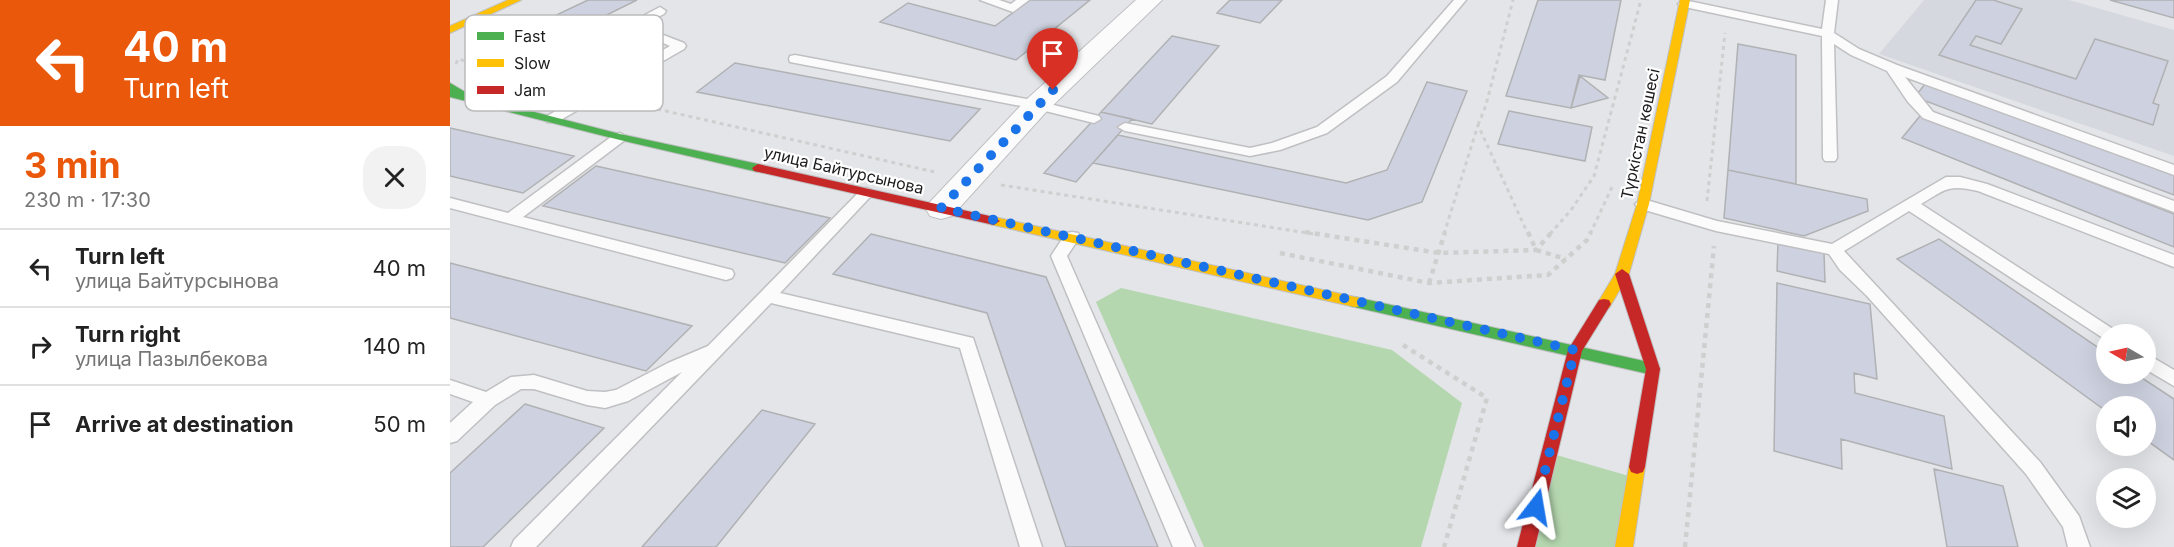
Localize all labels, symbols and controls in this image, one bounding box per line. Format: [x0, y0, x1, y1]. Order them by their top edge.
legend [465, 15, 663, 111]
text: 40 m [123, 21, 228, 72]
icon: left [24, 24, 102, 102]
text: Fast [514, 26, 546, 46]
pin [1027, 28, 1078, 90]
icon: arrive [1036, 37, 1069, 70]
text: Slow [514, 53, 551, 73]
street label: Түркістан көшесі [1616, 67, 1664, 201]
text: Turn left [123, 72, 229, 105]
text: Jam [514, 80, 546, 100]
street label: улица Байтурсынова [762, 142, 926, 198]
text: 3 min [24, 143, 121, 187]
button: close [363, 146, 426, 209]
text: 230 m · 17:30 [24, 188, 151, 212]
text: Turn left [75, 243, 165, 269]
icon: left [24, 252, 57, 285]
text: 40 m [372, 255, 426, 281]
text: улица Байтурсынова [75, 269, 279, 293]
text: Turn right [75, 321, 181, 347]
north arrow [2096, 324, 2156, 384]
map controls [2096, 324, 2156, 528]
icon: right [24, 330, 57, 363]
text: 140 m [364, 333, 426, 359]
text: улица Пазылбекова [75, 347, 268, 371]
button: sound [2096, 396, 2156, 456]
icon: arrive [24, 408, 57, 441]
text: Arrive at destination [75, 411, 294, 437]
text: 50 m [373, 411, 426, 437]
button: layers [2096, 468, 2156, 528]
position arrow [1504, 475, 1568, 539]

